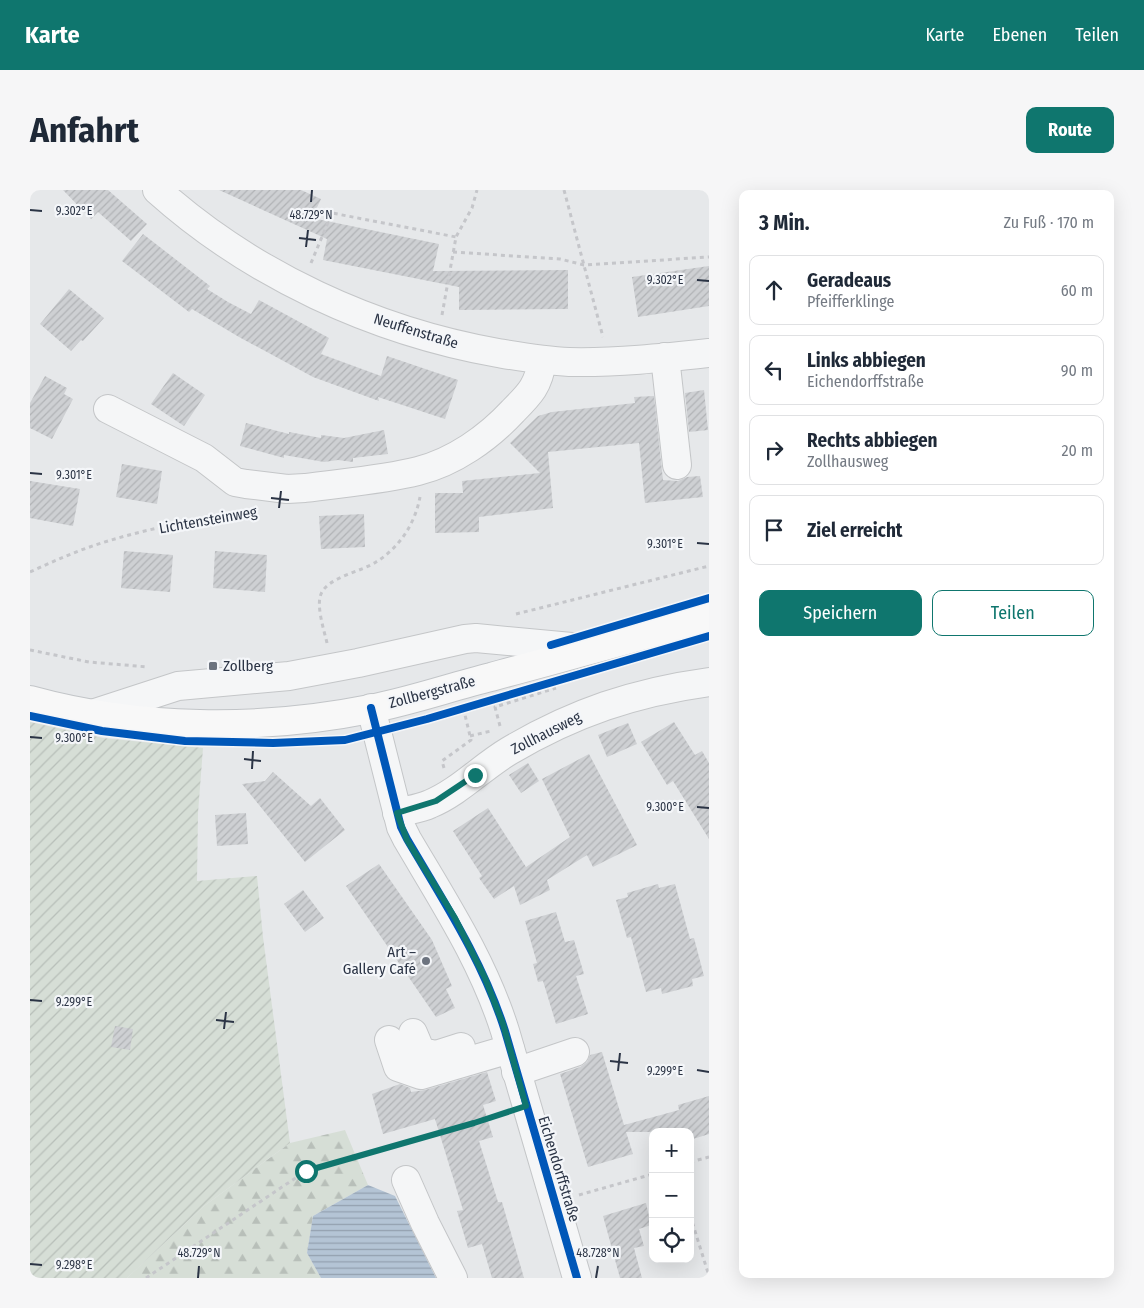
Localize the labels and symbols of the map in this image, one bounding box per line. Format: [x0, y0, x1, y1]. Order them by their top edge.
text: 9.302°E [56, 204, 93, 218]
text: 48.729°N [289, 208, 333, 222]
text: 9.302°E [647, 273, 684, 287]
street label: Neuffenstraße [371, 310, 461, 352]
text: 9.301°E [56, 468, 92, 482]
street label: Lichtensteinweg [158, 503, 258, 537]
text: 9.301°E [647, 537, 683, 551]
place label: Zollberg [223, 657, 273, 675]
marker: Zollberg [207, 660, 219, 672]
street label: Zollbergstraße [387, 672, 477, 712]
street label: Zollhausweg [508, 708, 584, 758]
text: 9.300°E [55, 731, 93, 745]
route end [464, 764, 487, 787]
text: 9.300°E [646, 800, 684, 814]
place label: Art – Gallery Café [343, 943, 416, 978]
marker: Art – Gallery Café [420, 955, 432, 967]
text: 9.299°E [56, 995, 93, 1009]
text: 9.299°E [647, 1064, 684, 1078]
street label: Eichendorffstraße [534, 1114, 584, 1224]
route start [295, 1160, 318, 1183]
text: 48.729°N [177, 1246, 221, 1260]
text: 48.728°N [576, 1246, 620, 1260]
text: 9.298°E [56, 1258, 93, 1272]

